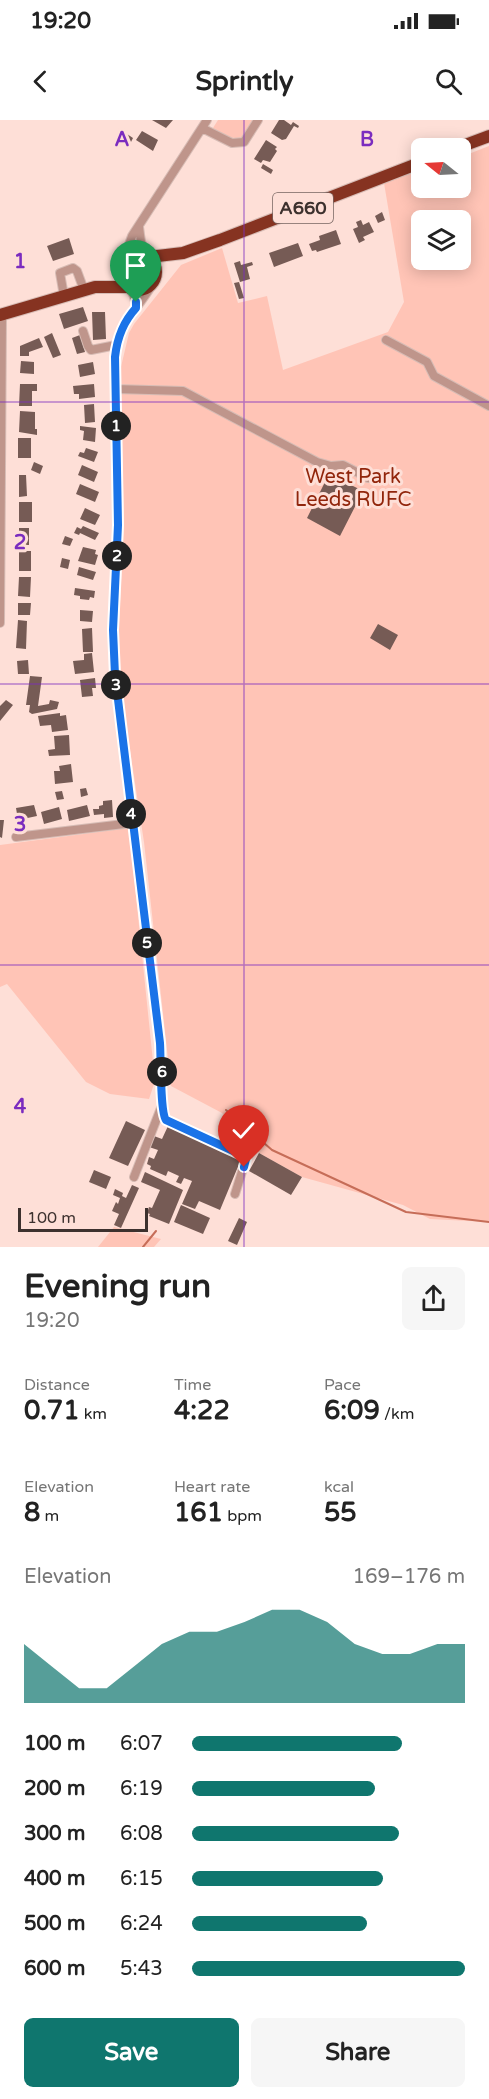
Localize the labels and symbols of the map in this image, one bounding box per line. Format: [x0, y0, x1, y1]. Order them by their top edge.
text: A [115, 128, 130, 152]
text: B [360, 128, 374, 152]
north arrow [411, 138, 471, 198]
road number: A660 [273, 193, 333, 223]
pin [110, 240, 161, 302]
text: 1 [14, 250, 26, 274]
pin: 1 [101, 411, 131, 441]
park label: West Park Leeds RUFC [295, 465, 411, 512]
text: 2 [14, 531, 26, 555]
pin: 2 [102, 541, 132, 571]
pin: 3 [101, 670, 131, 700]
pin: 4 [116, 799, 146, 829]
text: 3 [14, 813, 26, 837]
pin: 5 [132, 928, 162, 958]
pin: 6 [147, 1057, 177, 1087]
text: 4 [14, 1095, 27, 1119]
pin [218, 1105, 269, 1167]
scale bar [18, 1205, 148, 1232]

